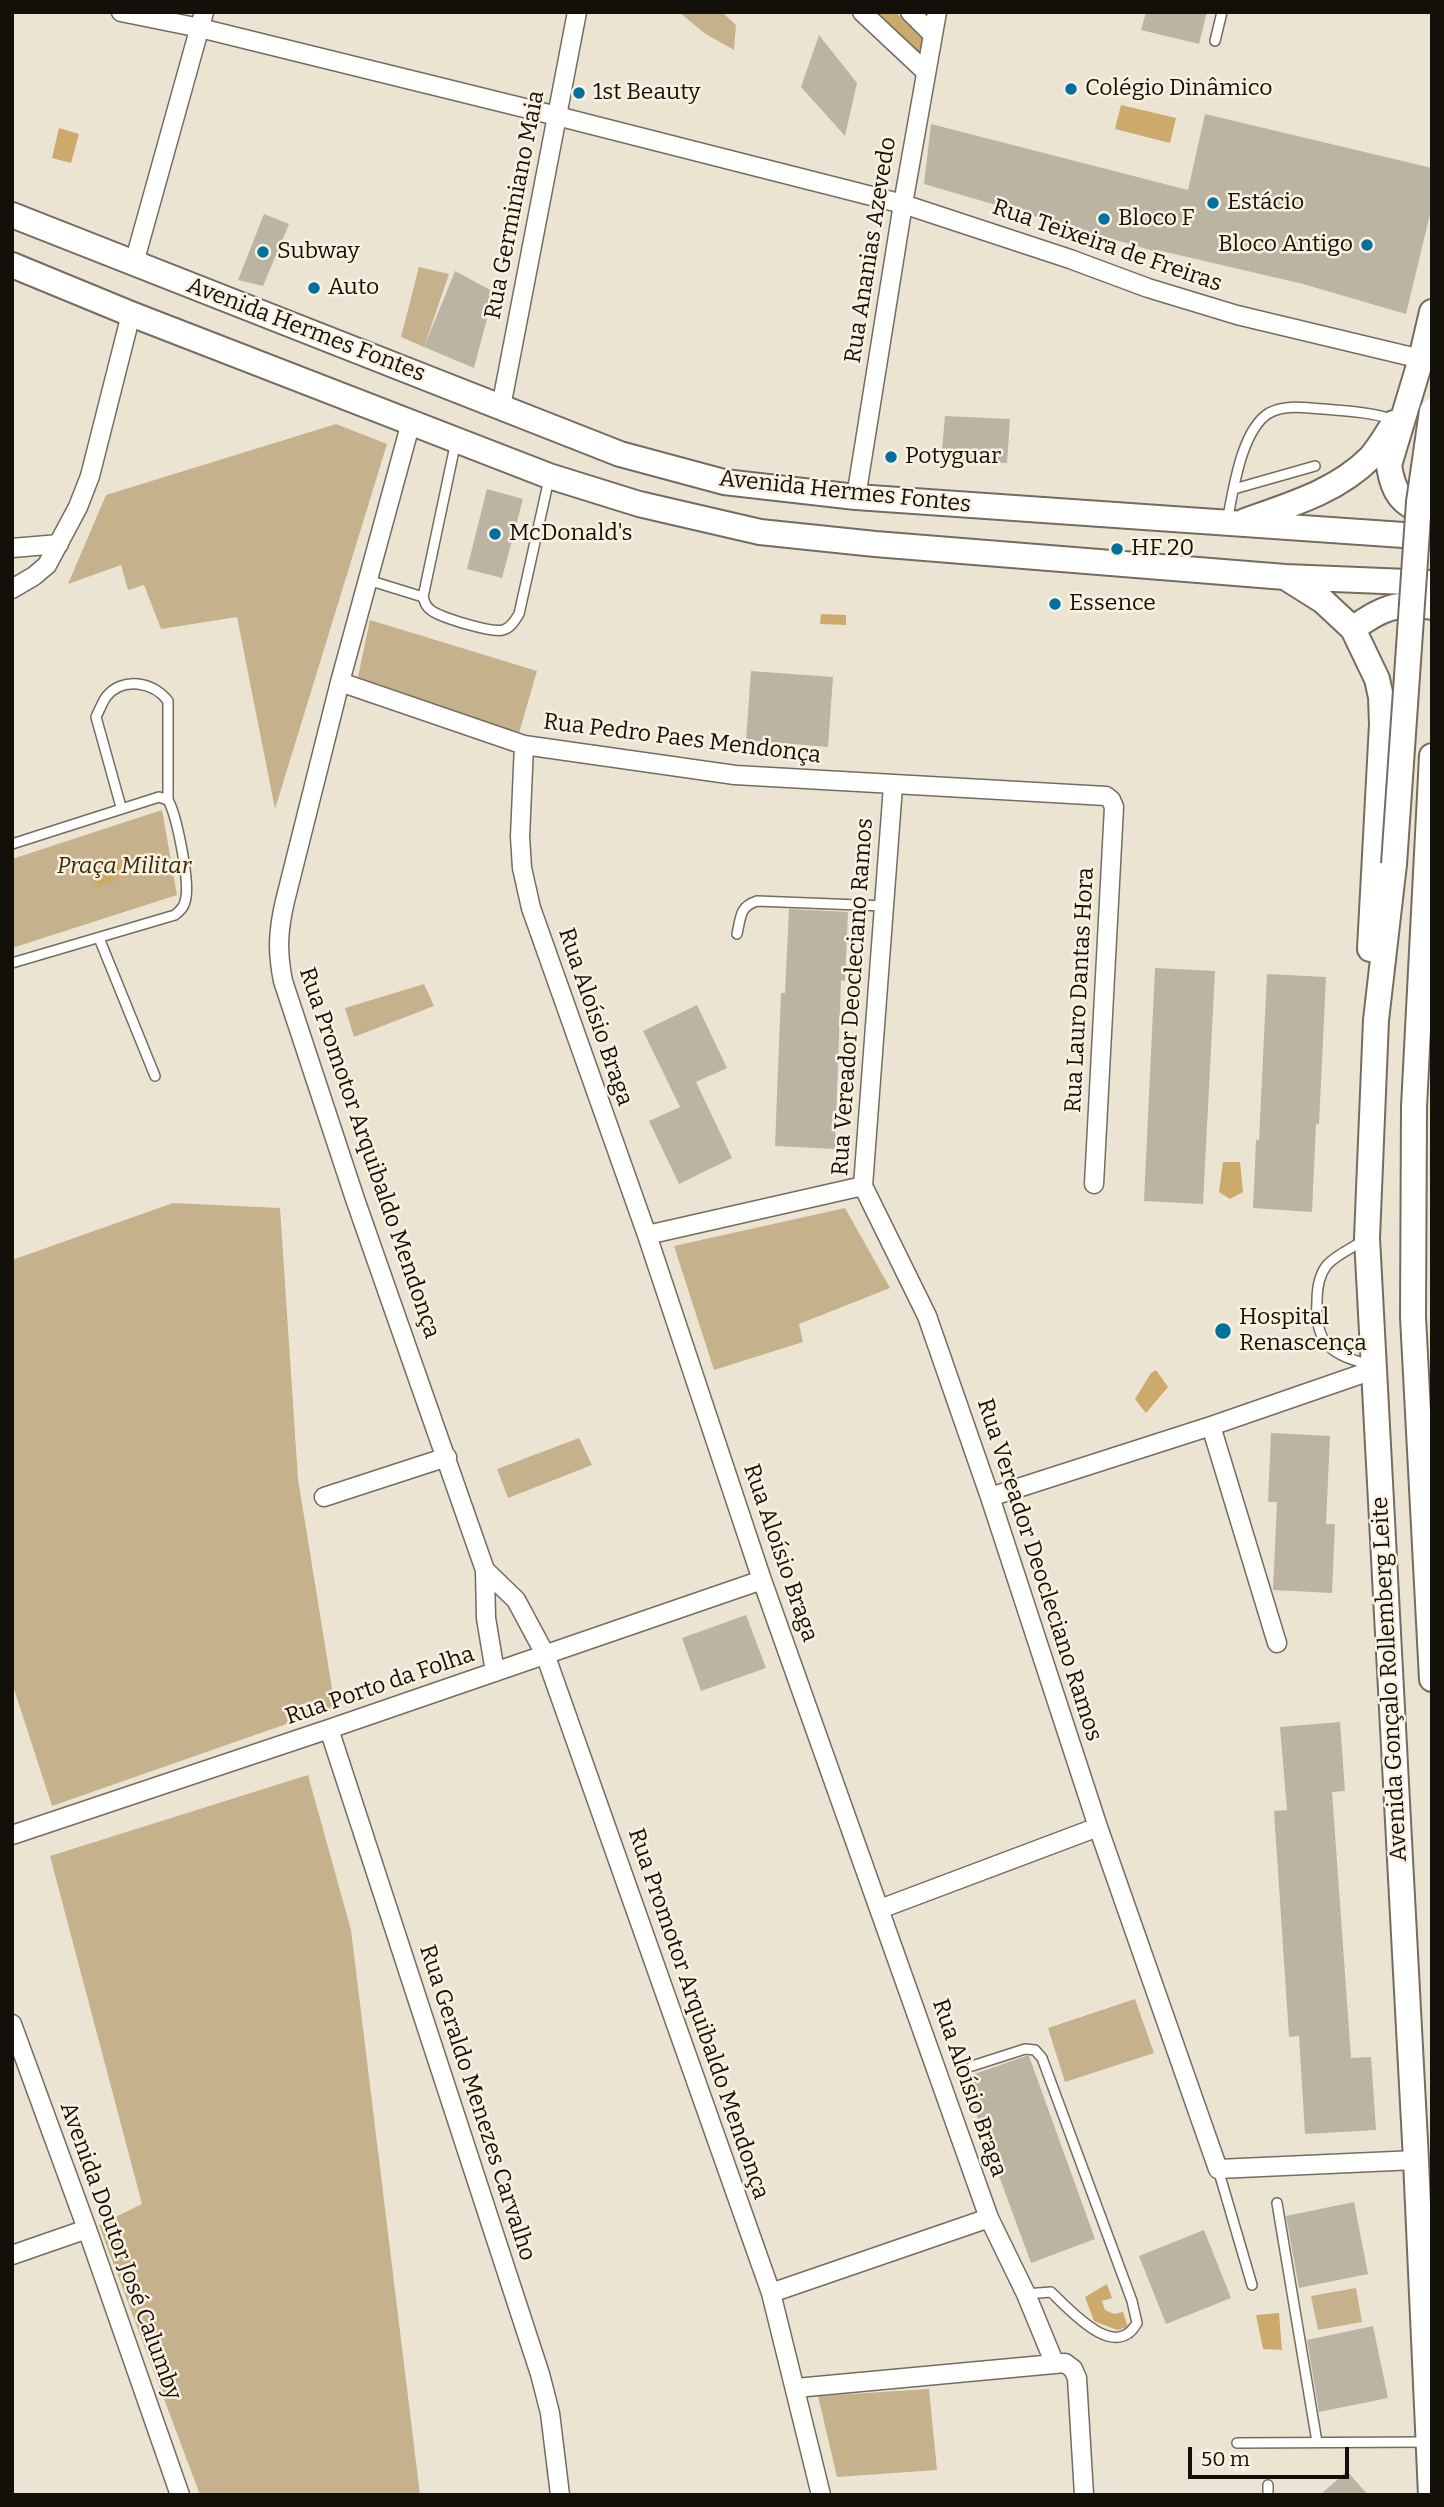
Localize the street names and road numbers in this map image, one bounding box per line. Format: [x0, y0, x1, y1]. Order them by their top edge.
street label: Rua Germiniano Maia [479, 88, 551, 322]
street label: Rua Ananias Azevedo [839, 135, 903, 365]
street label: Rua Teixeira de Freiras [989, 194, 1225, 298]
street label: Avenida Hermes Fontes [183, 272, 429, 388]
street label: Avenida Hermes Fontes [718, 465, 972, 519]
street label: Rua Pedro Paes Mendonça [542, 708, 822, 770]
street label: Rua Vereador Deocleciano Ramos [827, 817, 879, 1177]
street label: Rua Lauro Dantas Hora [1060, 867, 1100, 1113]
street label: Rua Aloísio Braga [552, 925, 638, 1109]
street label: Rua Promotor Arquibaldo Mendonça [292, 964, 446, 1342]
street label: Rua Vereador Deocleciano Ramos [970, 1395, 1108, 1745]
street label: Rua Aloísio Braga [737, 1461, 823, 1645]
street label: Avenida Gonçalo Rollemberg Leite [1367, 1496, 1413, 1862]
street label: Rua Porto da Folha [282, 1641, 478, 1731]
street label: Rua Promotor Arquibaldo Mendonça [621, 1825, 775, 2203]
street label: Rua Geraldo Menezes Carvalho [413, 1942, 541, 2264]
street label: Rua Aloísio Braga [926, 1996, 1012, 2180]
street label: Avenida Doutor José Calumby [53, 2098, 187, 2404]

